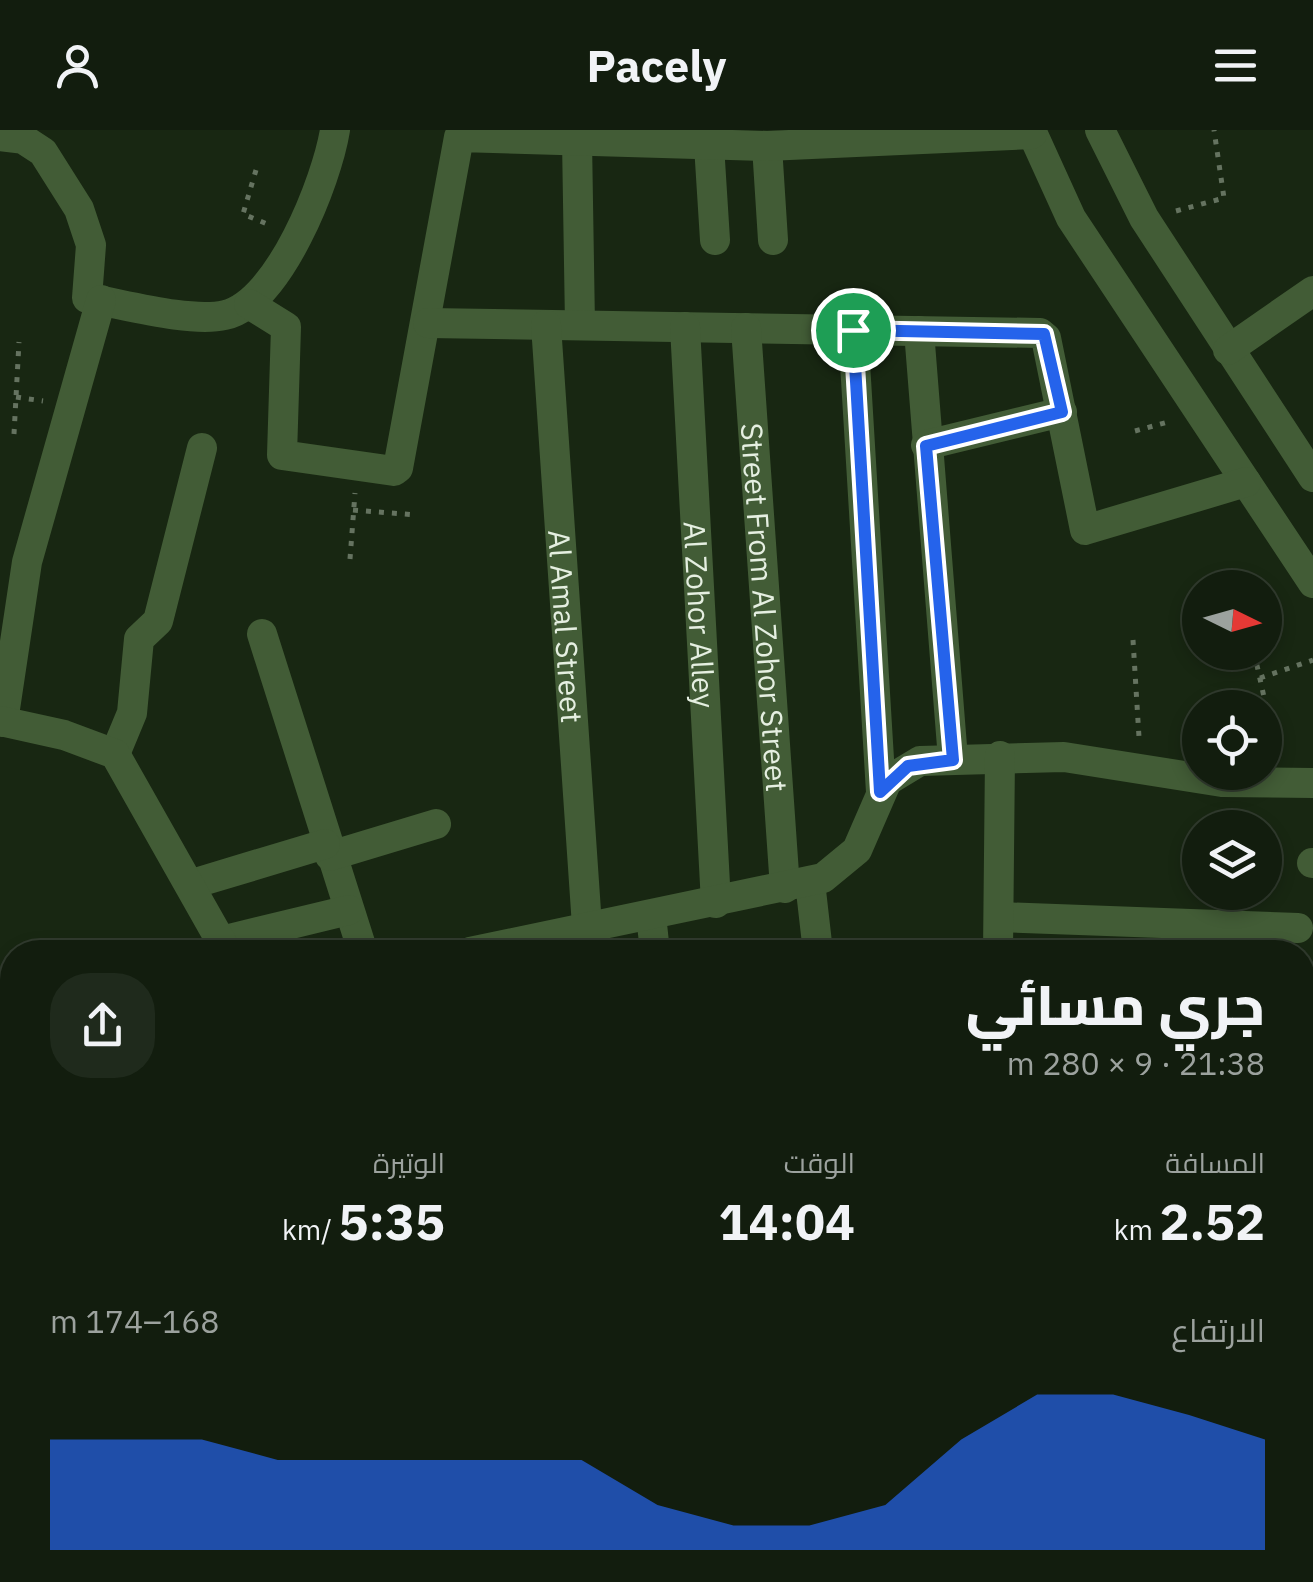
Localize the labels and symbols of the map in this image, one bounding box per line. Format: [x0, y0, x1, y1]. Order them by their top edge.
pin [811, 288, 896, 373]
street label: Street From Al Zohor Street [733, 422, 798, 793]
street label: Al Zohor Alley [676, 520, 725, 709]
street label: Al Amal Street [541, 528, 593, 724]
north arrow [1182, 570, 1282, 670]

